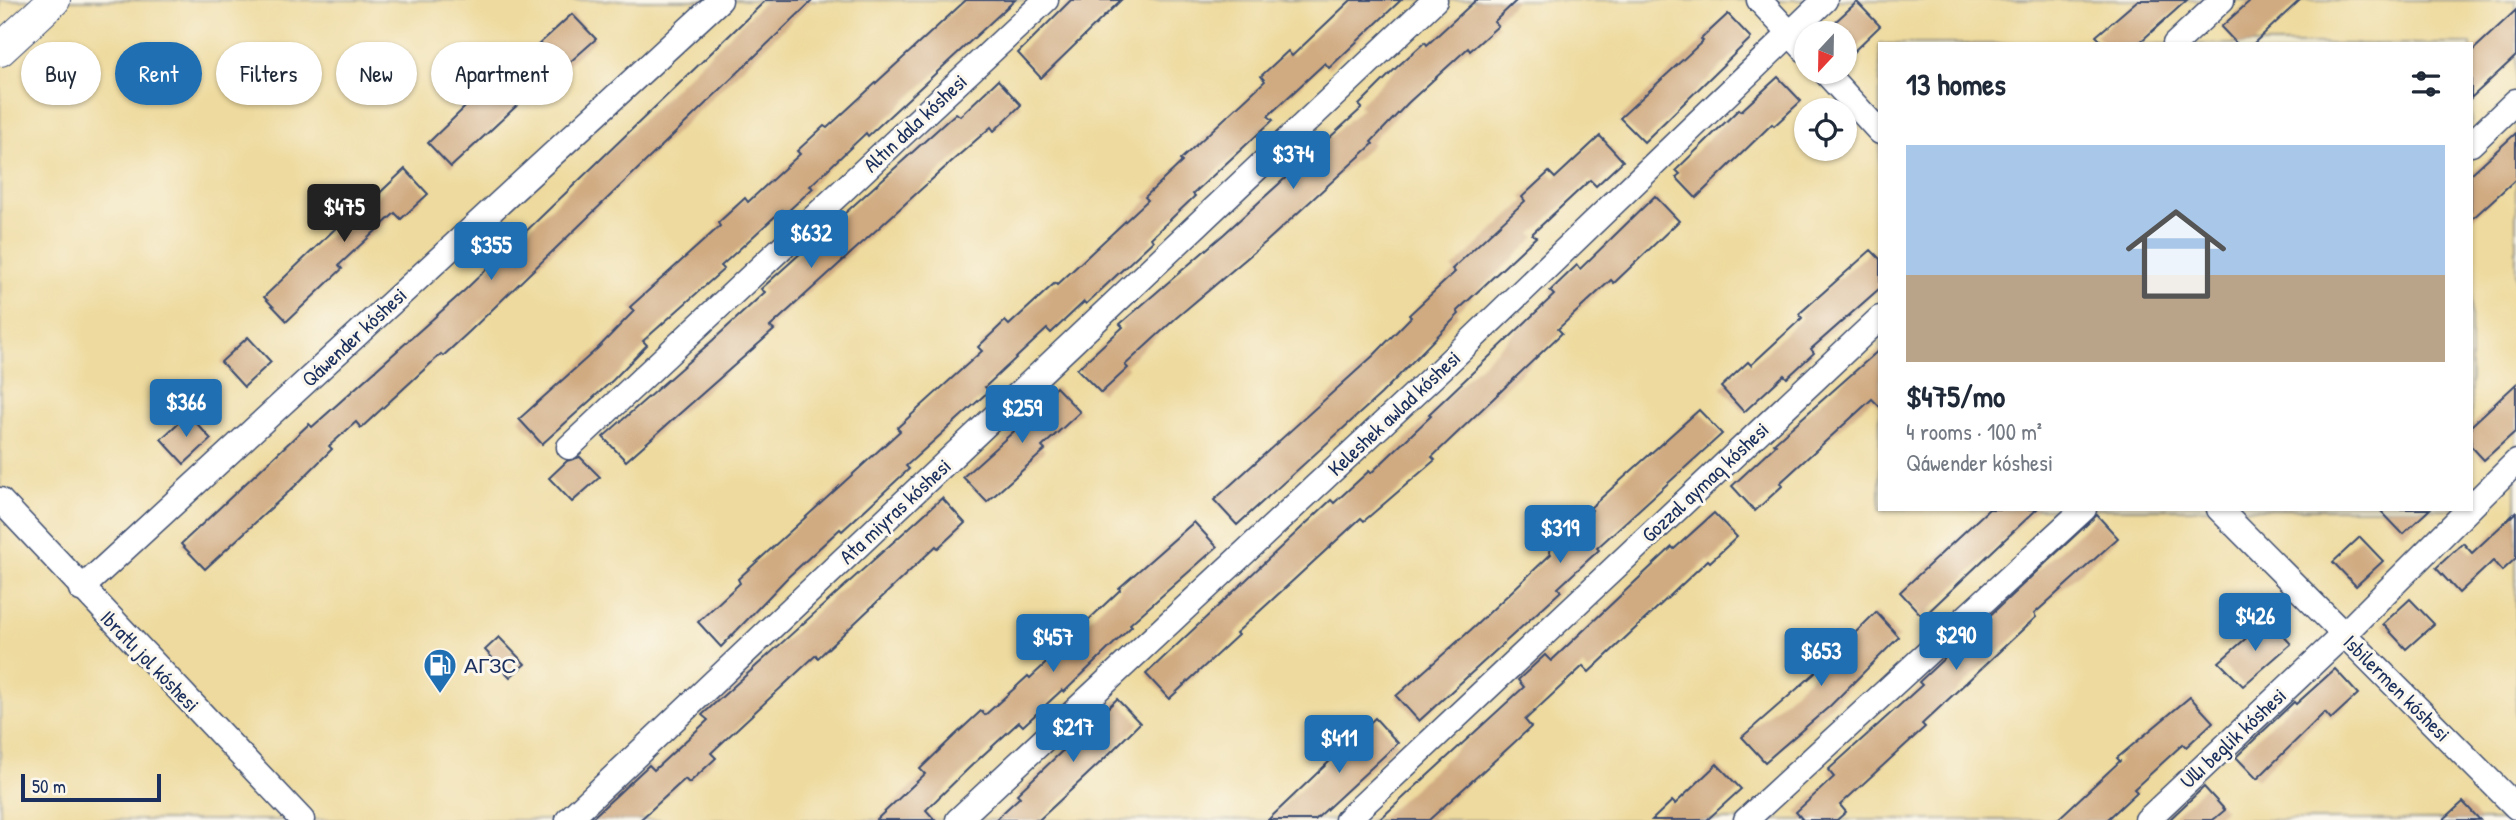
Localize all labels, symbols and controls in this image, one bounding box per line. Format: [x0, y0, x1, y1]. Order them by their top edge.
north arrow [1794, 21, 1857, 84]
map controls [1794, 21, 1857, 161]
chip: Buy [21, 42, 101, 105]
chip: Rent [115, 42, 202, 105]
chip: Filters [216, 42, 322, 105]
chip: New [336, 42, 417, 105]
chip: Apartment [431, 42, 573, 105]
text: 13 homes [1906, 64, 2006, 104]
icon: filters [2407, 65, 2445, 103]
street label: Altın dala kóshesi [857, 67, 973, 179]
button: locate [1794, 98, 1857, 161]
pin: $374 [1252, 132, 1334, 191]
text: $374 [1272, 138, 1314, 169]
pin: $475 [303, 184, 385, 244]
text: $475 [323, 191, 365, 222]
icon: home [2113, 191, 2239, 317]
pin: $632 [770, 210, 852, 270]
text: $632 [790, 217, 832, 248]
pin: $355 [450, 222, 532, 282]
text: $355 [470, 229, 512, 260]
street label: Qáwender kóshesi [295, 281, 413, 393]
street label: Keleshek awlad kóshesi [1321, 344, 1467, 482]
text: $475/mo [1906, 376, 2005, 416]
pin: $366 [145, 380, 227, 439]
text: $366 [166, 386, 206, 417]
pin: $259 [981, 386, 1063, 445]
text: $259 [1002, 392, 1042, 423]
street label: Gozzal aymaq kóshesi [1635, 415, 1775, 549]
text: 4 rooms · 100 m² [1906, 416, 2042, 447]
text: Qáwender kóshesi [1906, 447, 2053, 478]
street label: Ata miyras kóshesi [833, 452, 957, 570]
pin: $319 [1519, 505, 1601, 565]
text: $319 [1541, 512, 1579, 543]
pin: $426 [2214, 594, 2296, 653]
text: $426 [2235, 600, 2275, 631]
street label: Ibratlı jol kóshesi [94, 604, 206, 718]
pin: $290 [1915, 612, 1997, 672]
pin: $457 [1012, 614, 1094, 674]
text: $290 [1935, 619, 1977, 650]
text: $457 [1032, 621, 1074, 652]
pin: $653 [1780, 628, 1862, 688]
street label: Isbilermen kóshesi [2337, 628, 2457, 748]
text: $653 [1801, 635, 1841, 666]
fuel station icon: АГЗС [421, 646, 459, 695]
place label: АГЗС [464, 651, 517, 680]
street label: Ullı beglik kóshesi [2174, 681, 2292, 795]
pin: $217 [1032, 704, 1114, 764]
text: $217 [1052, 711, 1094, 742]
pin: $411 [1298, 716, 1380, 775]
text: $411 [1321, 722, 1357, 753]
scale bar [21, 771, 161, 803]
text: 50 m [32, 773, 66, 799]

